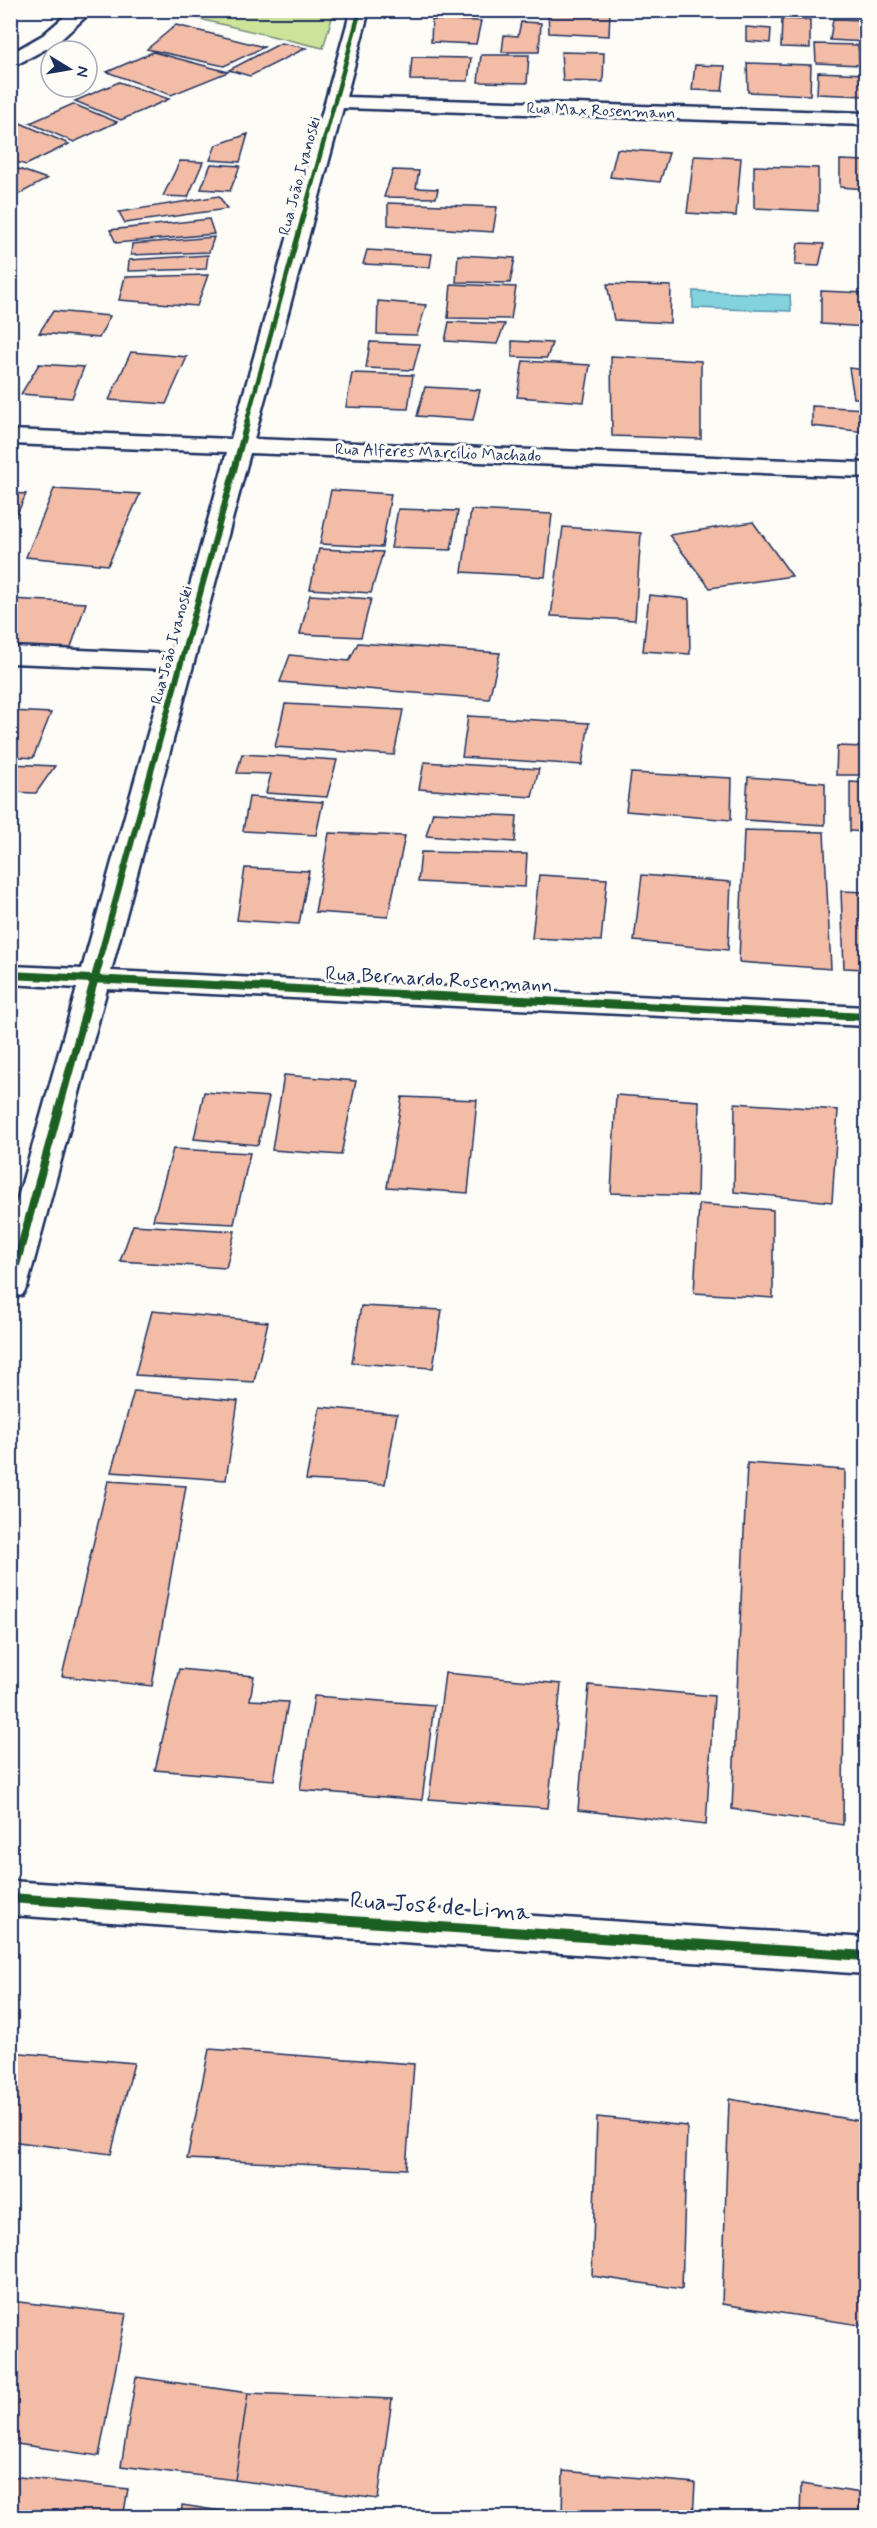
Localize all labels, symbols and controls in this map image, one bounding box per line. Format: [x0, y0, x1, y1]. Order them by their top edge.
north arrow [39, 39, 99, 99]
text: N [71, 64, 94, 79]
street label: Rua Max Rosenmann [526, 98, 676, 124]
street label: Rua João Ivanoski [274, 114, 326, 238]
street label: Rua Alferes Marcílio Machado [335, 439, 541, 467]
street label: Rua João Ivanoski [146, 583, 198, 707]
street label: Rua Bernardo Rosenmann [325, 961, 553, 999]
street label: Rua José de Lima [349, 1885, 532, 1929]

